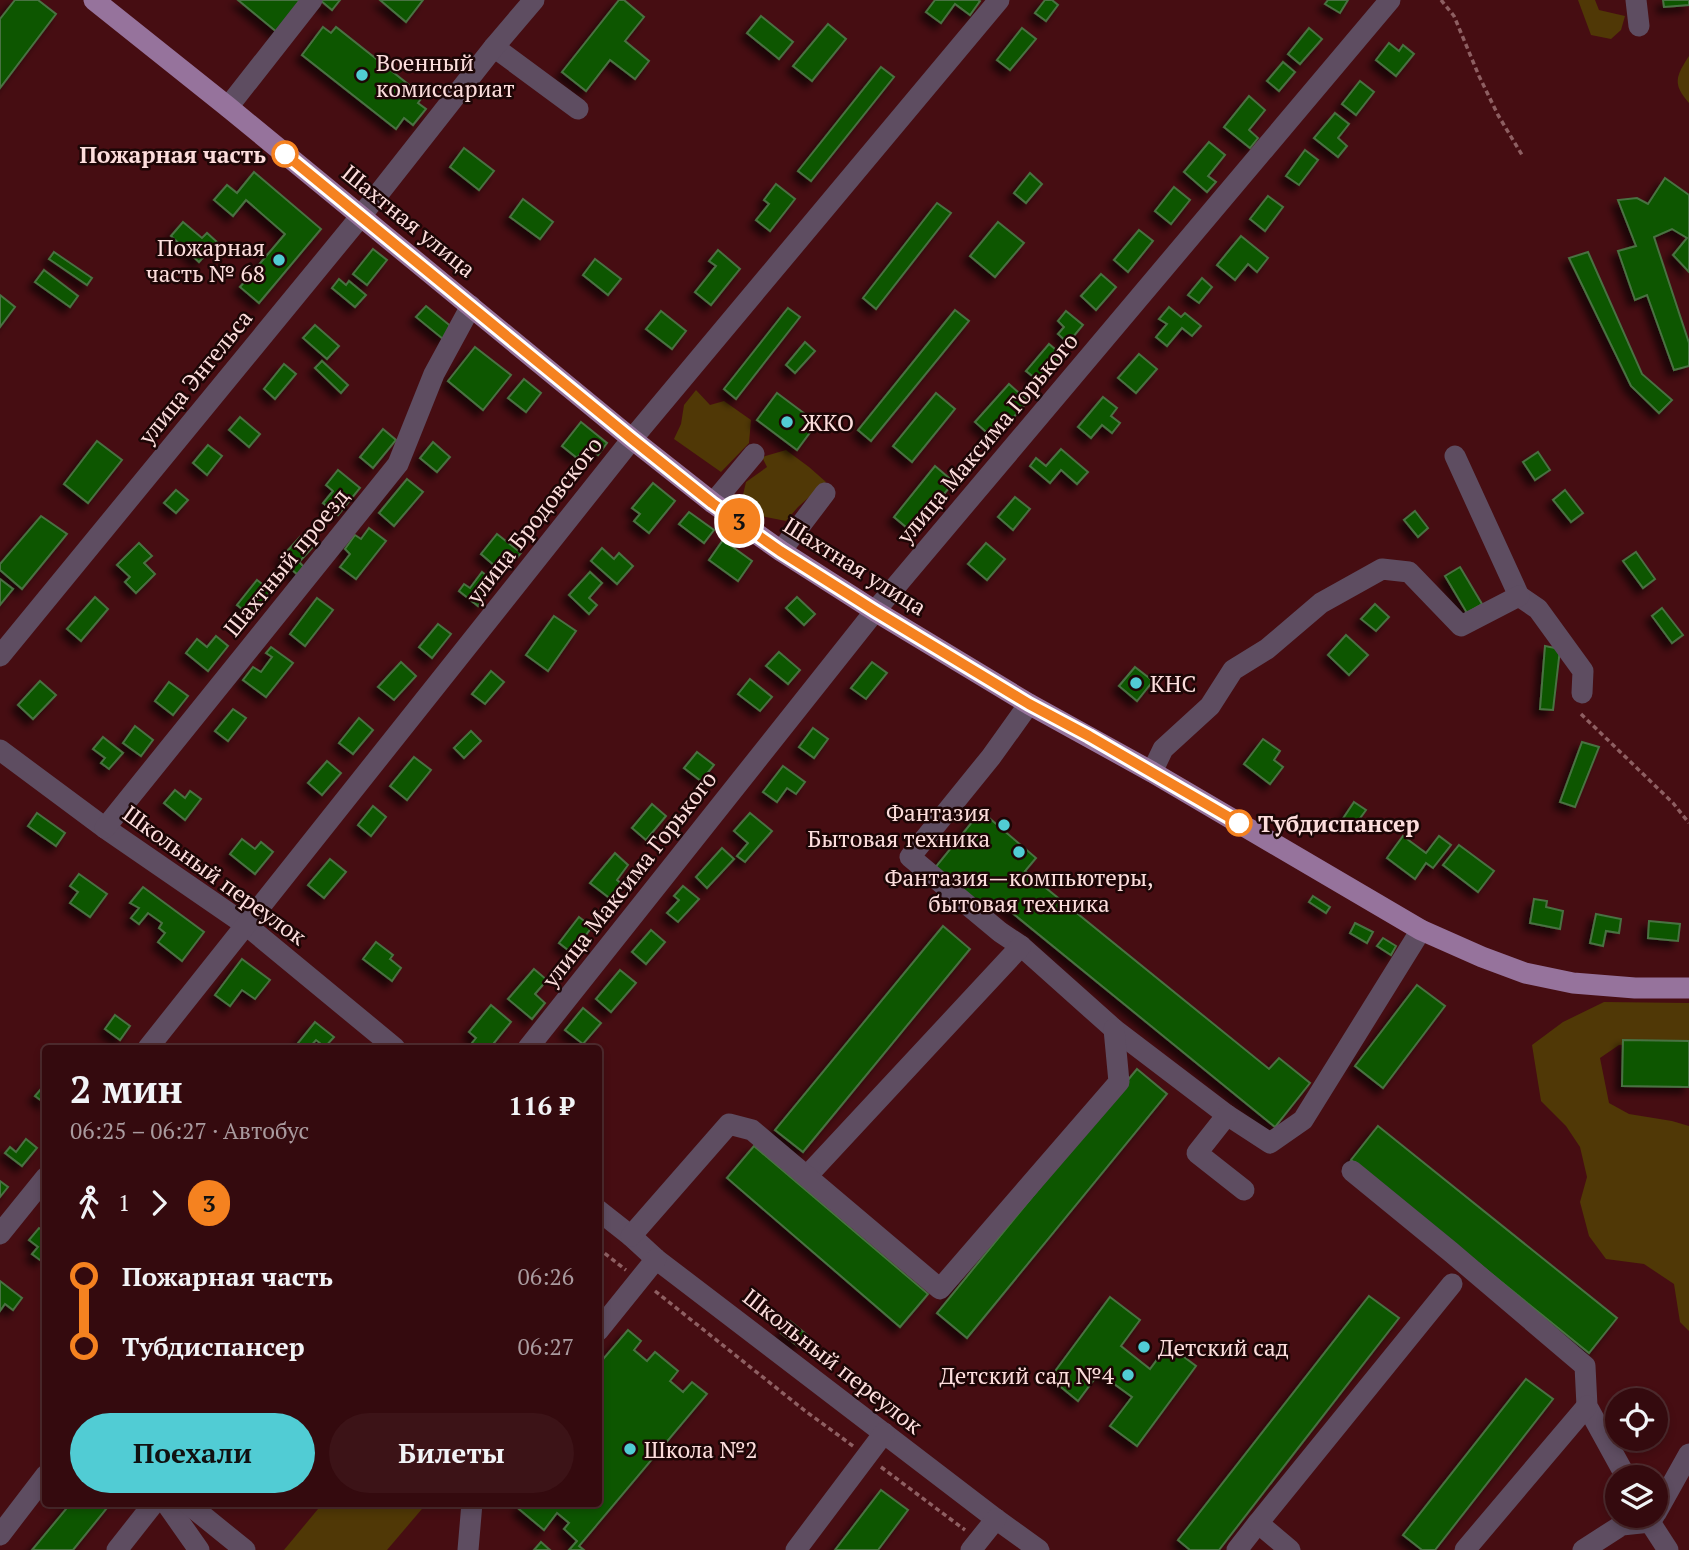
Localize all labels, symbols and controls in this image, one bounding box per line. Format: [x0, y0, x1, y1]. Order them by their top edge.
place label: Военный комиссариат [376, 47, 515, 104]
marker: Военный комиссариат [354, 67, 370, 83]
place label: Пожарная часть [79, 139, 266, 170]
marker: Пожарная часть [272, 141, 298, 167]
street label: Шахтная улица [336, 158, 482, 285]
place label: Пожарная часть № 68 [146, 232, 265, 289]
marker: Пожарная часть № 68 [271, 252, 287, 268]
street label: улица Энгельса [130, 303, 259, 452]
street label: улица Максима Горького [889, 326, 1085, 551]
place label: ЖКО [801, 407, 854, 438]
marker: ЖКО [779, 414, 795, 430]
street label: улица Бродовского [458, 430, 609, 611]
street label: Шахтный проезд [217, 481, 355, 643]
line badge: 3 [716, 498, 762, 544]
text: 3 [732, 505, 746, 537]
street label: Шахтная улица [778, 510, 933, 623]
place label: КНС [1150, 668, 1196, 699]
marker: КНС [1128, 675, 1144, 691]
street label: улица Максима Горького [534, 764, 723, 995]
place label: Фантазия Бытовая техника [807, 797, 990, 854]
street label: Школьный переулок [117, 798, 313, 952]
place label: Тубдиспансер [1258, 808, 1419, 839]
marker: Тубдиспансер [1226, 810, 1252, 836]
marker: Фантазия Бытовая техника [996, 817, 1012, 833]
marker: Фантазия—компьютеры, бытовая техника [1011, 844, 1027, 860]
place label: Фантазия—компьютеры, бытовая техника [884, 862, 1154, 919]
text: 2 мин [70, 1064, 183, 1114]
text: 116 ₽ [508, 1088, 574, 1122]
text: 06:25 – 06:27 · Автобус [70, 1115, 309, 1146]
icon: walk [70, 1184, 108, 1222]
icon: forward [140, 1184, 178, 1222]
text: 1 [118, 1187, 130, 1218]
text: 3 [202, 1187, 216, 1219]
text: Пожарная часть [122, 1259, 333, 1293]
text: 06:26 [517, 1261, 574, 1292]
street label: Школьный переулок [737, 1281, 929, 1441]
text: Тубдиспансер [122, 1329, 305, 1363]
text: 06:27 [517, 1331, 574, 1362]
place label: Детский сад [1158, 1332, 1289, 1363]
marker: Детский сад [1136, 1339, 1152, 1355]
place label: Детский сад №4 [939, 1360, 1115, 1391]
marker: Детский сад №4 [1120, 1367, 1136, 1383]
map controls [1605, 1388, 1668, 1528]
button: locate [1605, 1388, 1668, 1451]
button: Поехали [70, 1413, 315, 1493]
button: Билеты [329, 1413, 574, 1493]
place label: Школа №2 [644, 1434, 758, 1465]
marker: Школа №2 [622, 1441, 638, 1457]
button: layers [1605, 1465, 1668, 1528]

